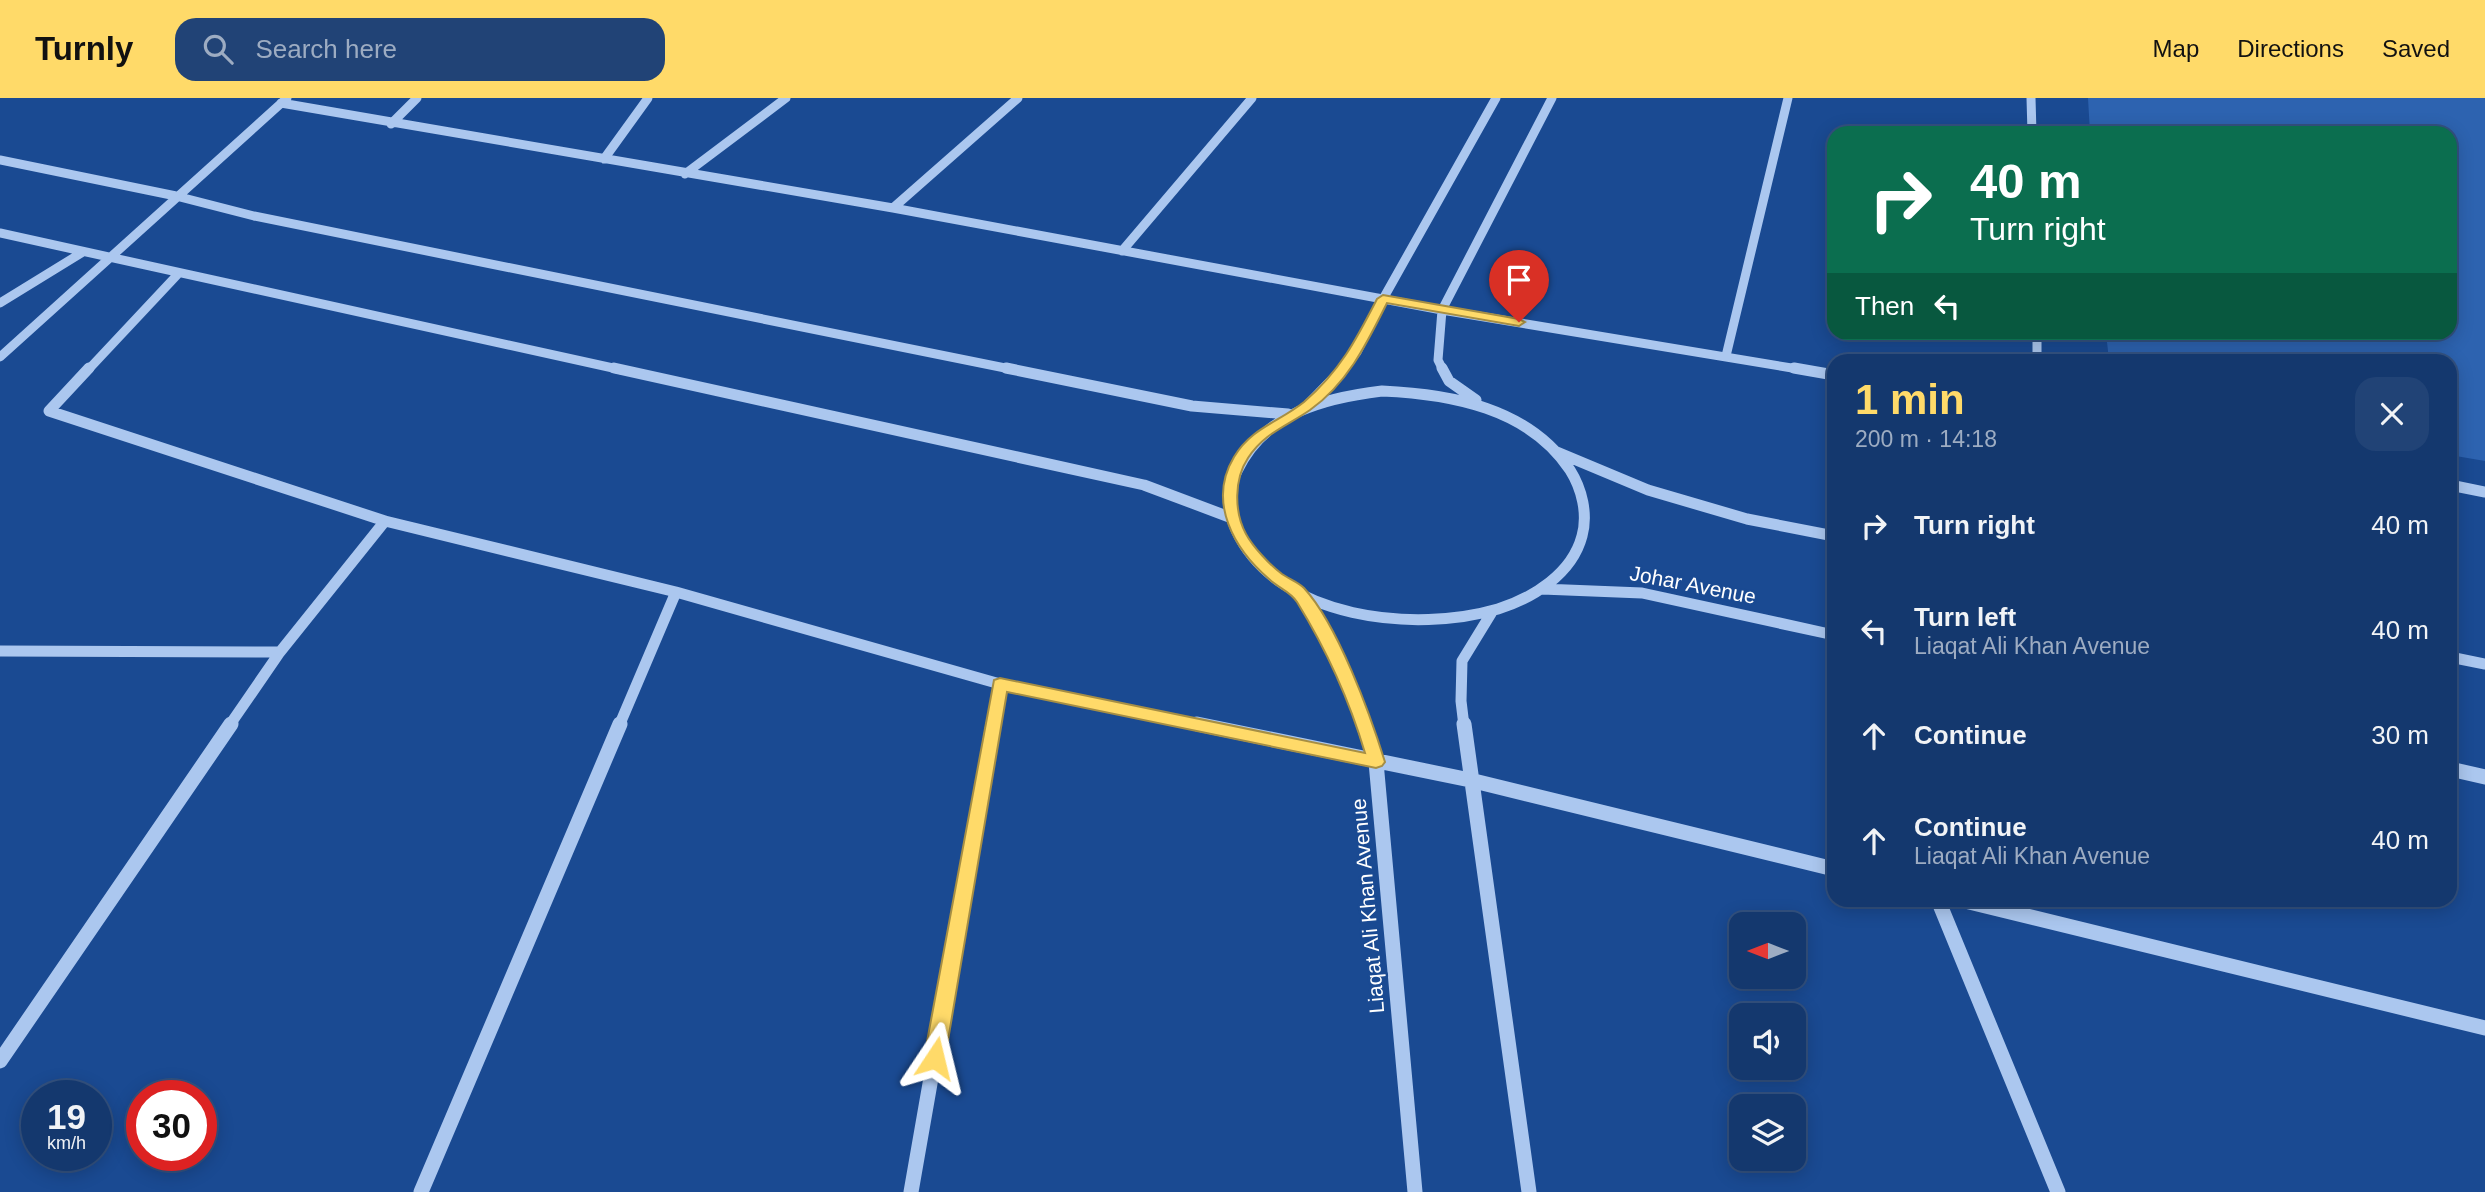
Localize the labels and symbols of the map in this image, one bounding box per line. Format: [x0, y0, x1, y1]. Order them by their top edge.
pin [1489, 250, 1549, 322]
street label: Johar Avenue [1628, 561, 1758, 608]
street label: Liaqat Ali Khan Avenue [1347, 798, 1388, 1014]
north arrow [1729, 912, 1806, 989]
position arrow [898, 1021, 972, 1095]
speed limit sign: 30 [126, 1080, 217, 1171]

